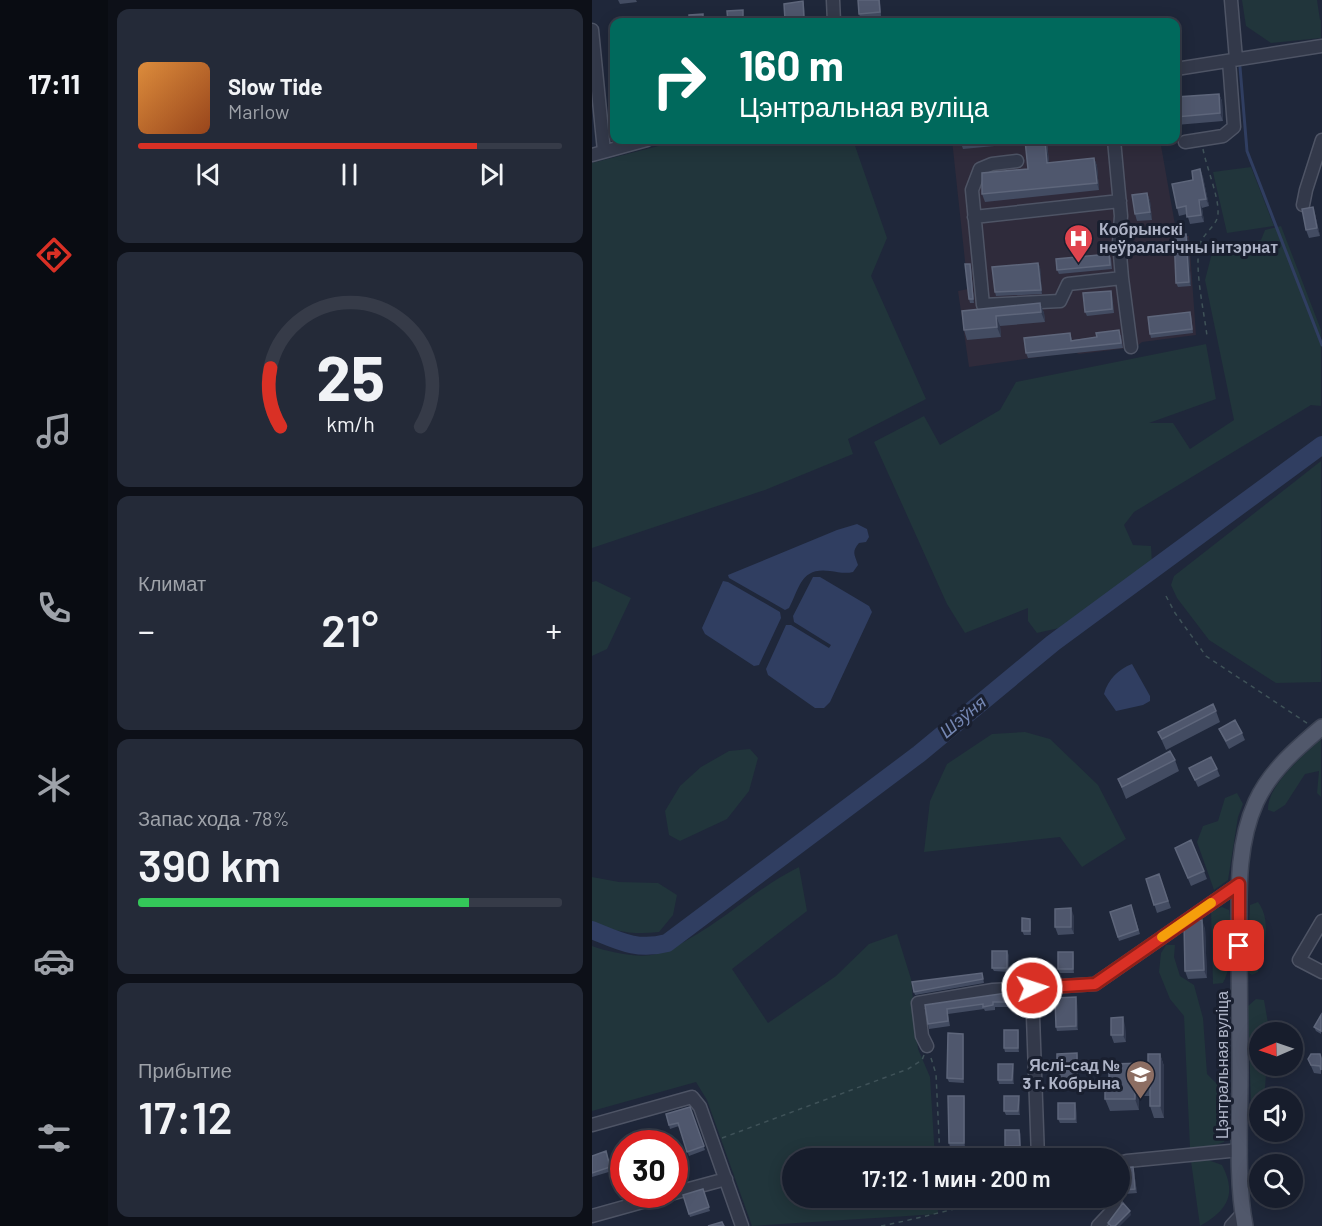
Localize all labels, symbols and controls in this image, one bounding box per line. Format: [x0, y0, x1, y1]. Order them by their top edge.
text: 160 m [739, 39, 844, 89]
icon: right [640, 42, 718, 120]
text: 17:11 [28, 67, 80, 99]
text: Slow Tide [228, 73, 323, 99]
text: Цэнтральная вуліца [739, 90, 989, 122]
text: Marlow [228, 99, 289, 123]
icon: previous [192, 158, 225, 191]
icon: pause [333, 158, 366, 191]
icon: next [475, 158, 508, 191]
place label: Кобрынскі неўралагічны інтэрнат [1099, 219, 1278, 256]
hospital icon: Кобрынскі неўралагічны інтэрнат [1062, 222, 1094, 264]
icon: directions [33, 234, 75, 276]
text: 25 [316, 339, 384, 413]
icon: music [33, 410, 75, 452]
text: km/h [326, 411, 374, 436]
text: Климат [138, 571, 206, 595]
icon: phone [33, 587, 75, 629]
text: 21° [321, 602, 379, 656]
text: − [138, 610, 155, 650]
text: + [545, 610, 562, 650]
water label: Шэўня [935, 690, 990, 742]
icon: climate [33, 764, 75, 806]
text: Запас хода · 78% [138, 806, 289, 830]
text: 390 km [138, 837, 281, 891]
pin [1213, 920, 1264, 971]
icon: arrive [1222, 929, 1255, 962]
icon: car [33, 940, 75, 982]
position arrow [1000, 956, 1064, 1020]
street label: Цэнтральная вуліца [1212, 991, 1231, 1139]
north arrow [1249, 1022, 1303, 1076]
map controls [1249, 1022, 1303, 1208]
place label: Яслі-сад № 3 г. Кобрына [1023, 1055, 1120, 1092]
text: Прибытие [138, 1058, 232, 1082]
school or university icon: Яслі-сад № 3 г. Кобрына [1125, 1058, 1157, 1100]
button: sound [1249, 1088, 1303, 1142]
text: 17:12 [138, 1089, 233, 1143]
icon: filters [33, 1117, 75, 1159]
speed limit sign: 30 [610, 1130, 688, 1208]
button: search [1249, 1154, 1303, 1208]
text: 17:12 · 1 мин · 200 m [862, 1165, 1050, 1191]

